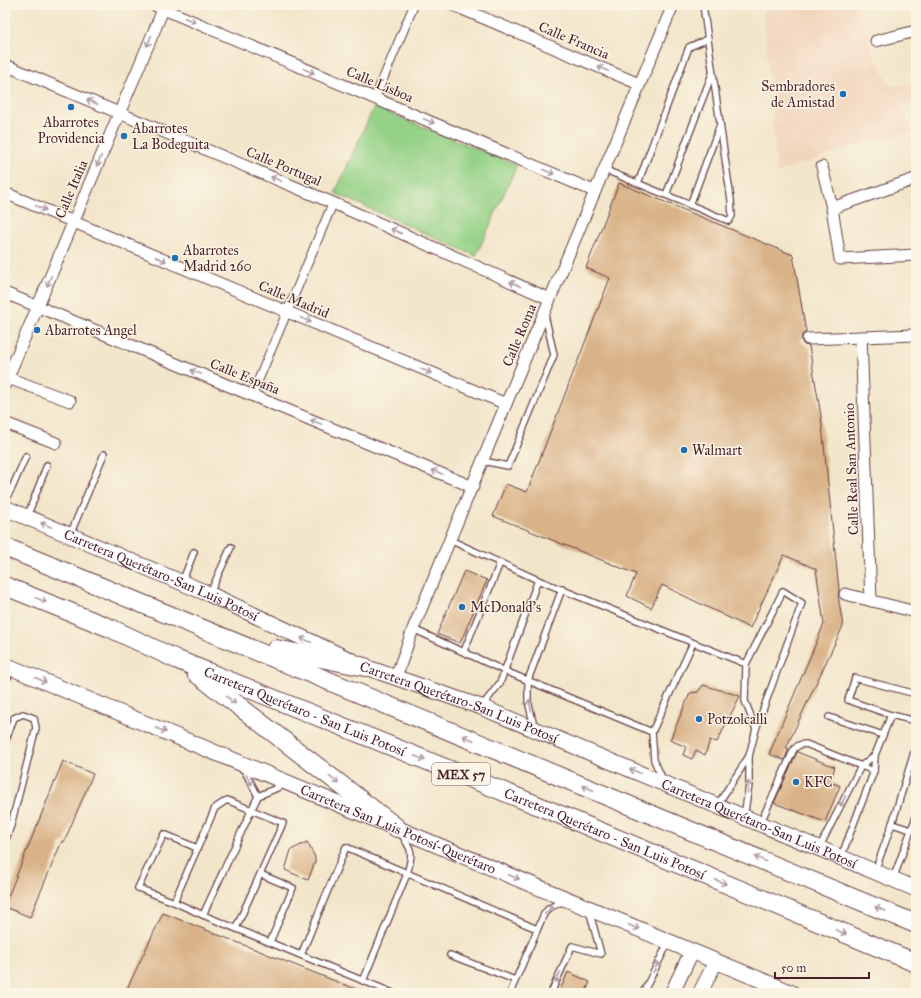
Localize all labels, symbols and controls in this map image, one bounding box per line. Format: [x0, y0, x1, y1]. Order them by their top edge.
one-way arrow [183, 17, 195, 24]
street label: Calle Francia [536, 18, 612, 63]
one-way arrow [145, 35, 153, 47]
street label: Calle Lisboa [344, 63, 416, 106]
one-way arrow [598, 65, 610, 72]
one-way arrow [303, 67, 315, 75]
place label: Sembradores de Amistad [761, 78, 835, 111]
marker: Sembradores de Amistad [838, 89, 848, 99]
one-way arrow [87, 97, 99, 105]
marker: Abarrotes Providencia [66, 102, 76, 112]
place label: Abarrotes Providencia [38, 114, 105, 147]
one-way arrow [423, 118, 435, 125]
place label: Abarrotes La Bodeguita [131, 120, 209, 153]
marker: Abarrotes La Bodeguita [119, 131, 129, 141]
street label: Calle Portugal [243, 143, 324, 190]
one-way arrow [95, 154, 102, 166]
street label: Calle Italia [52, 157, 91, 221]
one-way arrow [543, 168, 555, 176]
one-way arrow [271, 175, 283, 183]
one-way arrow [34, 205, 46, 213]
one-way arrow [390, 227, 402, 234]
place label: Abarrotes Madrid 260 [182, 242, 252, 275]
marker: Abarrotes Madrid 260 [170, 253, 180, 263]
one-way arrow [154, 256, 166, 263]
one-way arrow [44, 274, 52, 286]
street label: Calle Madrid [256, 277, 332, 322]
one-way arrow [509, 279, 521, 287]
street label: Calle Roma [499, 301, 540, 369]
one-way arrow [300, 317, 312, 324]
place label: Abarrotes Angel [44, 322, 137, 339]
marker: Abarrotes Angel [32, 325, 42, 335]
street label: Calle España [208, 355, 282, 398]
one-way arrow [420, 367, 432, 375]
one-way arrow [191, 368, 203, 376]
street label: Calle Real San Antonio [841, 403, 862, 535]
one-way arrow [311, 418, 323, 425]
place label: Walmart [692, 442, 742, 459]
marker: Walmart [679, 445, 689, 455]
one-way arrow [431, 467, 443, 475]
one-way arrow [41, 521, 53, 529]
street label: Carretera Querétaro-San Luis Potosí [61, 526, 262, 625]
one-way arrow [35, 597, 47, 605]
place label: McDonald's [470, 599, 541, 616]
marker: McDonald's [457, 602, 467, 612]
one-way arrow [301, 636, 313, 643]
street label: Carretera Querétaro-San Luis Potosí [358, 658, 562, 748]
street label: Carretera Querétaro - San Luis Potosí [201, 663, 409, 761]
one-way arrow [35, 677, 47, 684]
one-way arrow [225, 696, 236, 705]
one-way arrow [525, 699, 533, 712]
place label: Potzolcalli [707, 711, 768, 728]
marker: Potzolcalli [694, 714, 704, 724]
one-way arrow [155, 727, 167, 734]
one-way arrow [463, 733, 475, 741]
one-way arrow [413, 754, 425, 762]
road number: MEX 57 [432, 763, 490, 785]
one-way arrow [629, 767, 641, 775]
one-way arrow [246, 773, 253, 785]
place label: KFC [804, 774, 833, 791]
one-way arrow [328, 775, 339, 784]
street label: Carretera Querétaro-San Luis Potosí [659, 775, 860, 873]
marker: KFC [791, 777, 801, 787]
street label: Carretera San Luis Potosí-Querétaro [298, 781, 498, 878]
one-way arrow [745, 781, 752, 794]
one-way arrow [583, 783, 595, 791]
street label: Carretera Querétaro - San Luis Potosí [502, 785, 709, 884]
one-way arrow [839, 794, 846, 806]
one-way arrow [755, 855, 767, 862]
one-way arrow [507, 874, 519, 881]
one-way arrow [715, 879, 727, 886]
one-way arrow [874, 905, 886, 913]
one-way arrow [544, 906, 554, 915]
one-way arrow [627, 924, 639, 931]
one-way arrow [835, 929, 847, 936]
scale bar [775, 954, 869, 980]
text: 50 m [781, 961, 806, 975]
one-way arrow [653, 962, 660, 974]
one-way arrow [554, 970, 561, 982]

